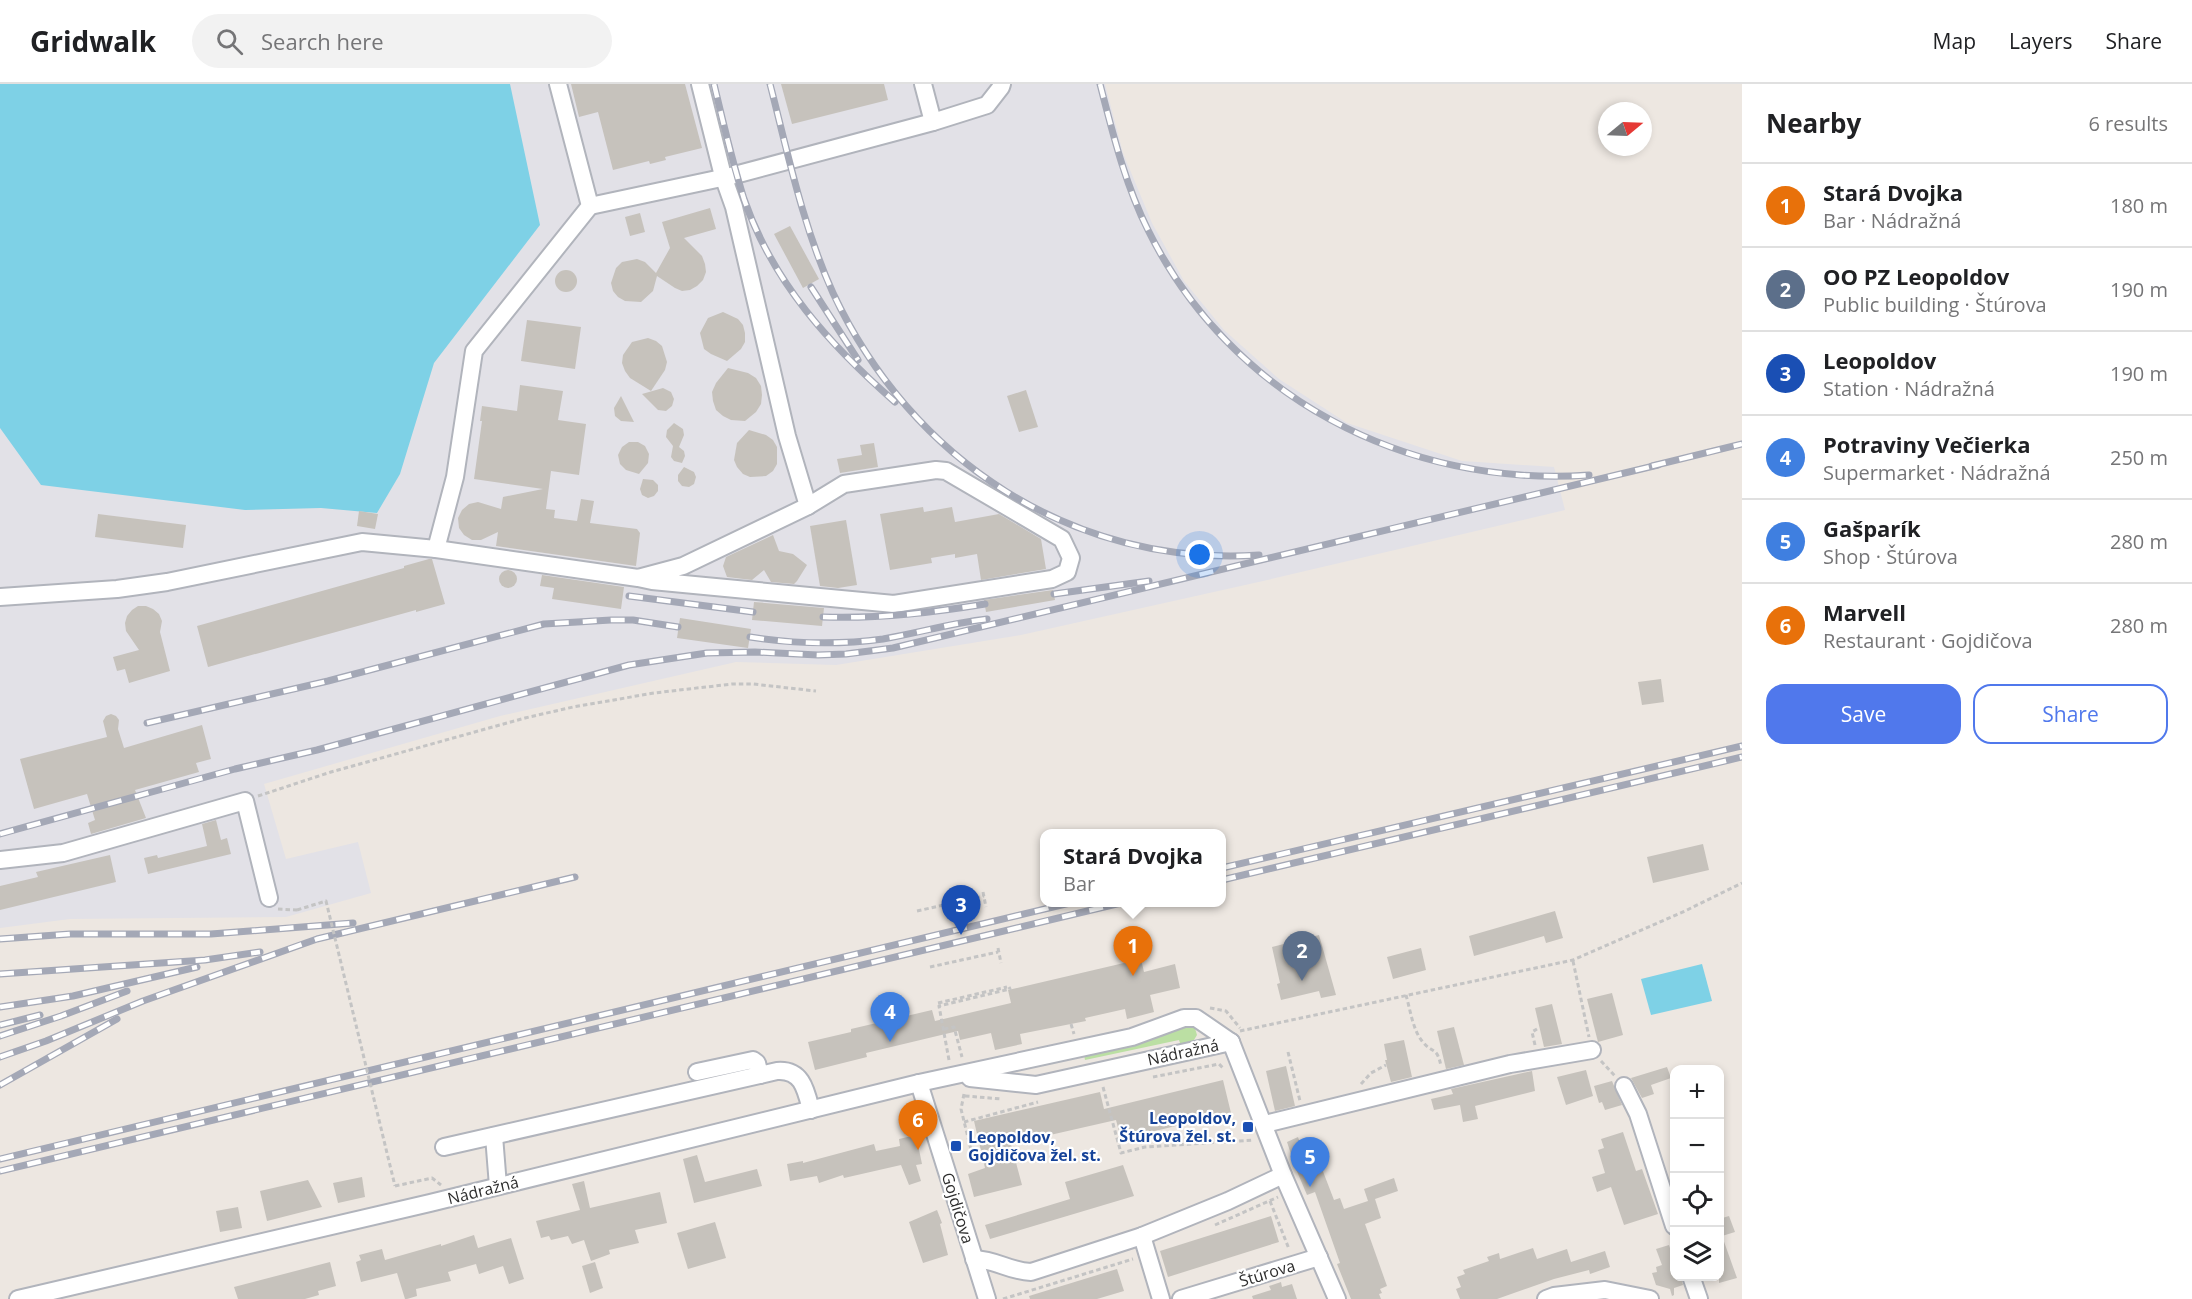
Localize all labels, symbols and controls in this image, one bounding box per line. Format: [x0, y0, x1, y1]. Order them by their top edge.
search box [192, 14, 612, 68]
text: Gridwalk [30, 22, 156, 60]
icon: search [213, 25, 246, 58]
text: Search here [261, 26, 384, 56]
text: Map [1933, 27, 1976, 55]
text: Layers [2009, 27, 2073, 55]
text: Share [2106, 27, 2162, 55]
north arrow [1598, 102, 1652, 156]
text: Nearby [1766, 105, 1861, 141]
text: 6 results [2088, 110, 2168, 137]
text: Stará Dvojka [1823, 177, 1963, 207]
text: 1 [1780, 192, 1791, 219]
text: 180 m [2110, 192, 2168, 219]
text: Bar · Nádražná [1823, 207, 1961, 234]
text: OO PZ Leopoldov [1823, 261, 2009, 291]
text: 2 [1780, 276, 1791, 303]
text: 190 m [2110, 276, 2168, 303]
text: Public building · Štúrova [1823, 291, 2047, 318]
text: Leopoldov [1823, 345, 1936, 375]
text: 3 [1780, 360, 1791, 387]
text: 190 m [2110, 360, 2168, 387]
text: Station · Nádražná [1823, 375, 1995, 402]
text: Potraviny Večierka [1823, 429, 2030, 459]
text: 4 [1780, 444, 1791, 471]
text: 250 m [2110, 444, 2168, 471]
text: Supermarket · Nádražná [1823, 459, 2051, 486]
text: Gašparík [1823, 513, 1921, 543]
text: 5 [1780, 528, 1791, 555]
text: 280 m [2110, 528, 2168, 555]
your location [1185, 540, 1214, 569]
text: Shop · Štúrova [1823, 543, 1958, 570]
text: Marvell [1823, 597, 1906, 627]
text: 6 [1780, 612, 1791, 639]
text: 280 m [2110, 612, 2168, 639]
text: Restaurant · Gojdičova [1823, 627, 2033, 654]
button: Save [1766, 684, 1961, 744]
button: Share [1973, 684, 2168, 744]
popup [1040, 829, 1226, 907]
text: Stará Dvojka [1063, 840, 1203, 870]
text: Bar [1063, 870, 1095, 897]
pin: 3 [942, 886, 980, 935]
pin: 1 [1114, 926, 1152, 976]
pin: 2 [1282, 932, 1322, 981]
pin: 4 [870, 992, 910, 1042]
street label: Nádražná [1145, 1034, 1221, 1070]
map controls [1670, 1065, 1724, 1281]
button: + [1670, 1065, 1724, 1119]
pin: 6 [898, 1100, 938, 1150]
place label: Leopoldov, Štúrova žel. st. [1119, 1107, 1236, 1147]
button: − [1670, 1119, 1724, 1173]
marker: Leopoldov, Štúrova žel. st. [1241, 1120, 1255, 1134]
place label: Leopoldov, Gojdičova žel. st. [968, 1126, 1101, 1166]
pin: 5 [1290, 1138, 1330, 1187]
marker: Leopoldov, Gojdičova žel. st. [949, 1139, 963, 1153]
street label: Gojdičova [937, 1170, 979, 1246]
street label: Nádražná [445, 1171, 521, 1209]
button: locate [1670, 1173, 1724, 1227]
button: layers [1670, 1227, 1724, 1281]
street label: Štúrova [1236, 1254, 1298, 1292]

